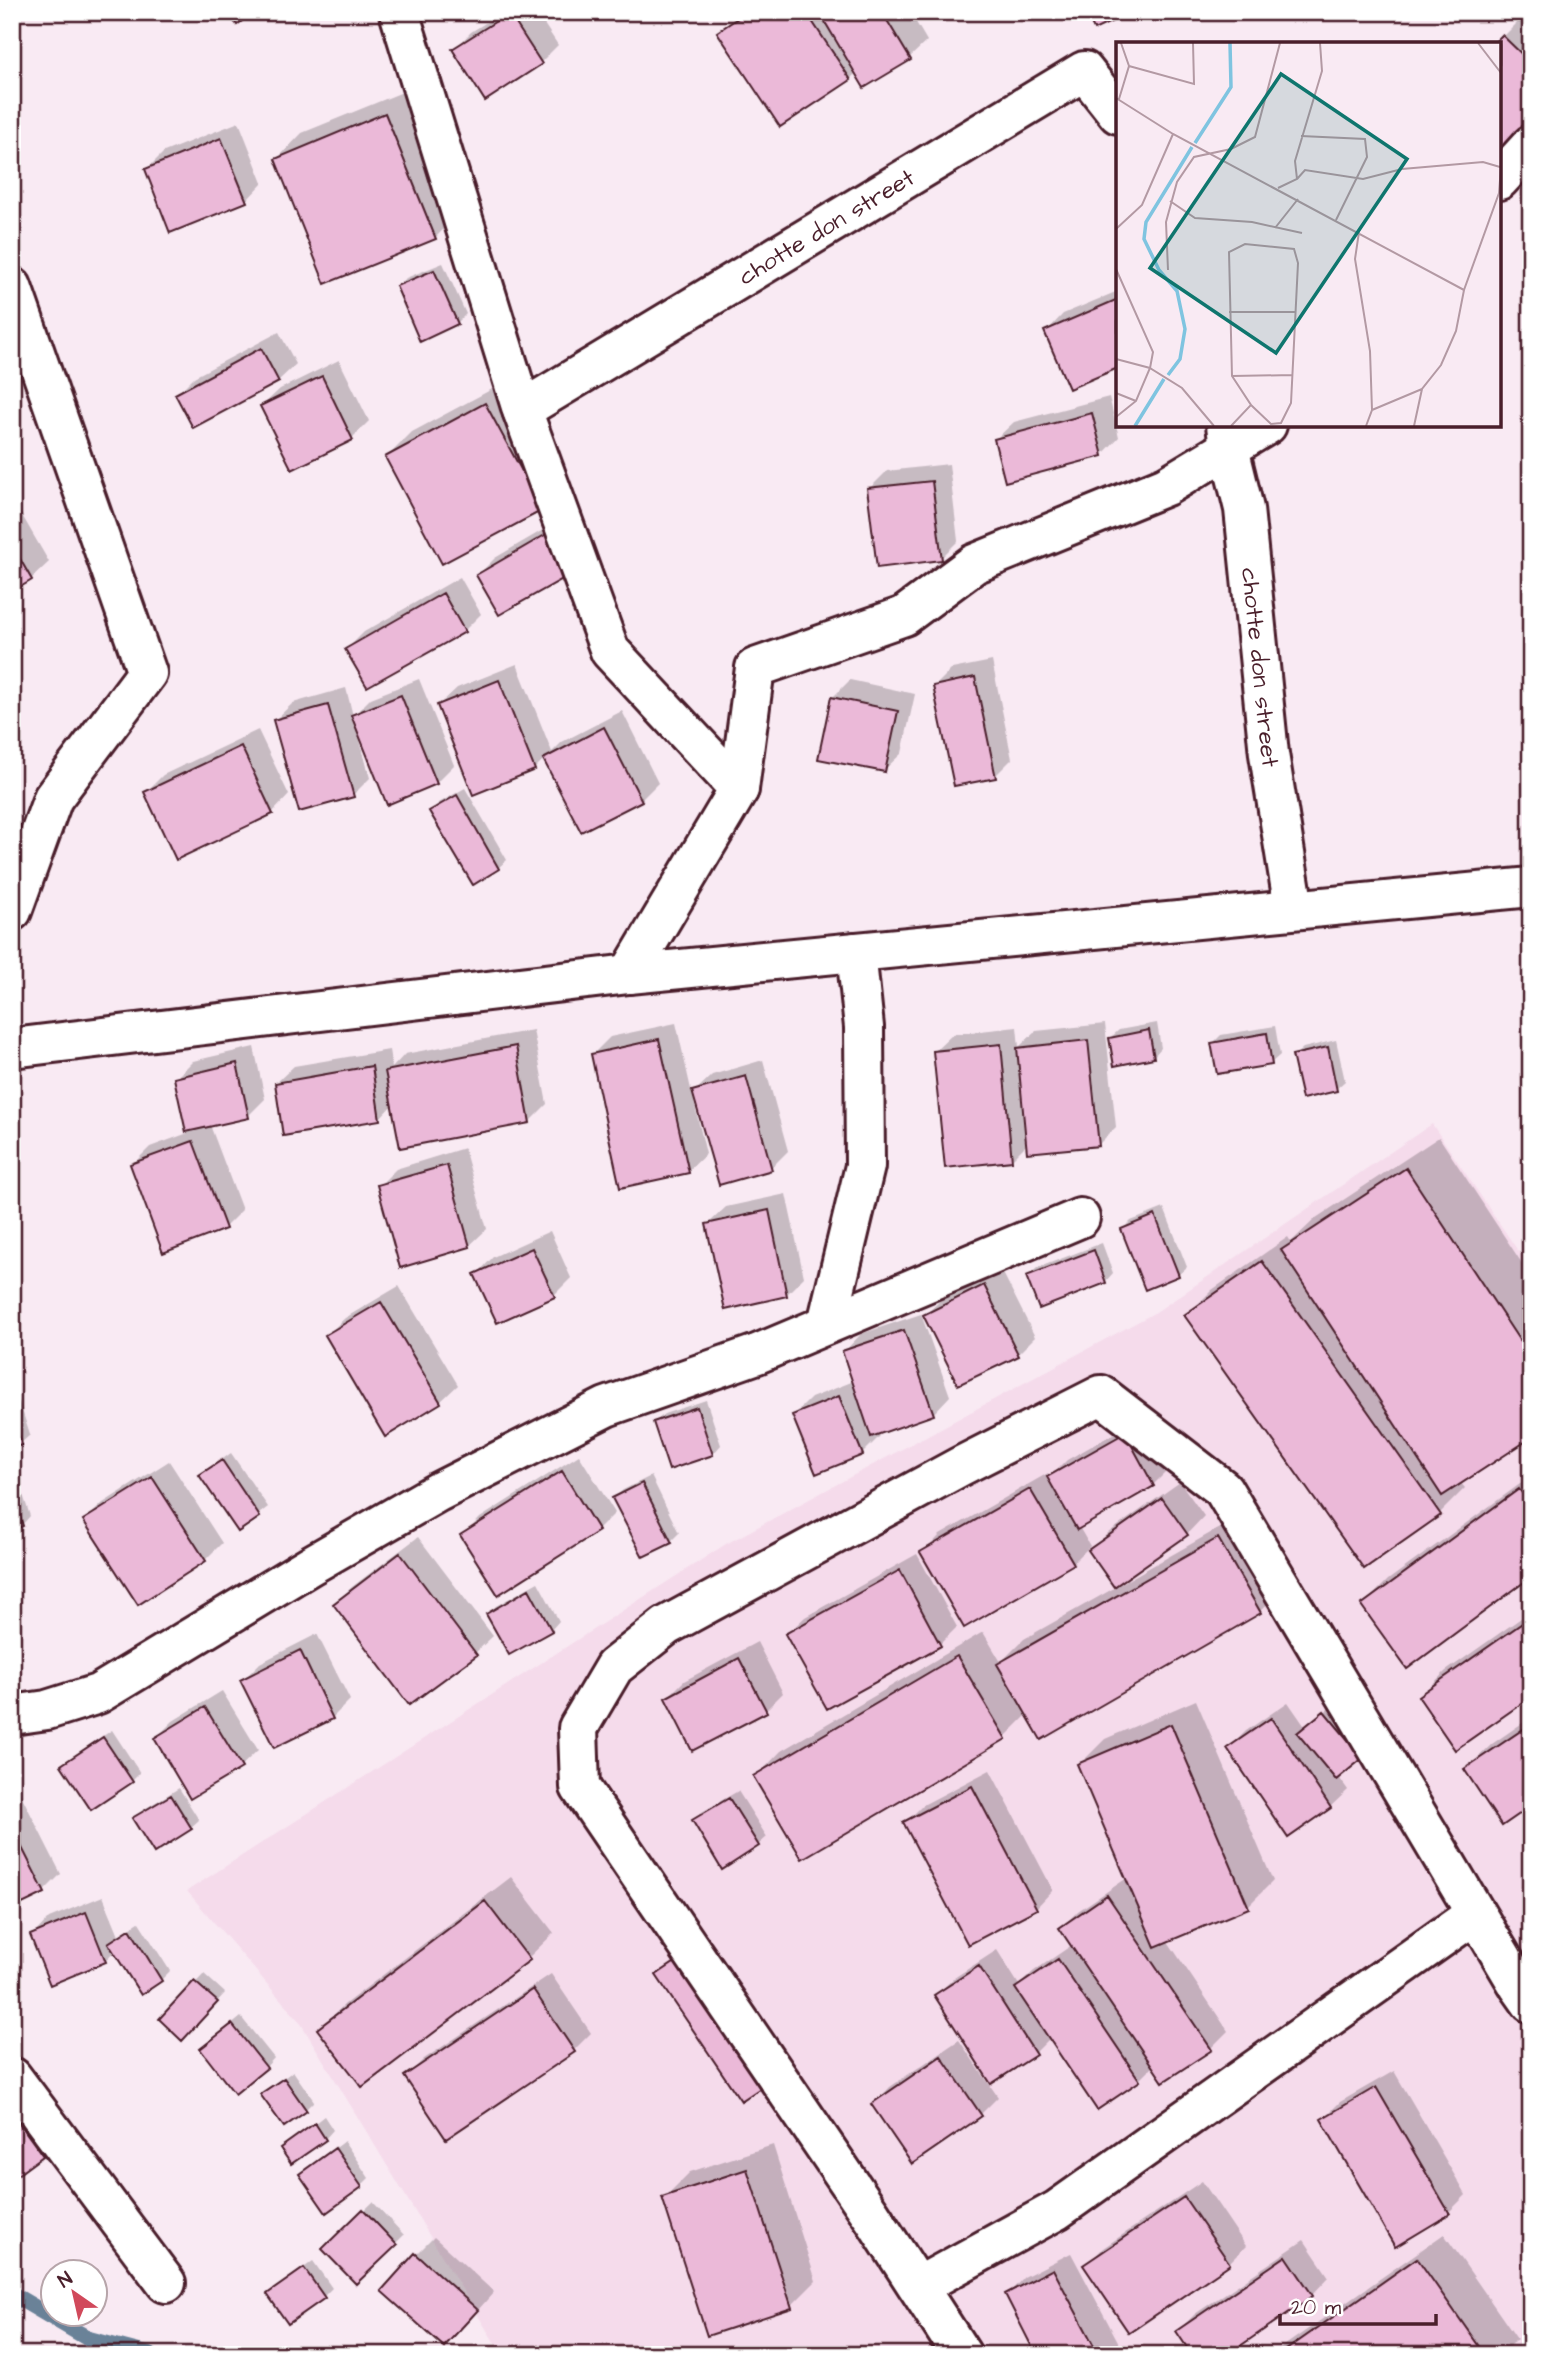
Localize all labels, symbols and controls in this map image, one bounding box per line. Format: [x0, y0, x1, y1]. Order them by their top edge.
inset map [1116, 42, 1501, 427]
street label: chotte don street [732, 161, 921, 294]
street label: chotte don street [1232, 566, 1287, 770]
north arrow [38, 2258, 108, 2328]
text: N [53, 2266, 78, 2295]
scale bar [1280, 2283, 1436, 2327]
text: 20 m [1291, 2293, 1342, 2322]

